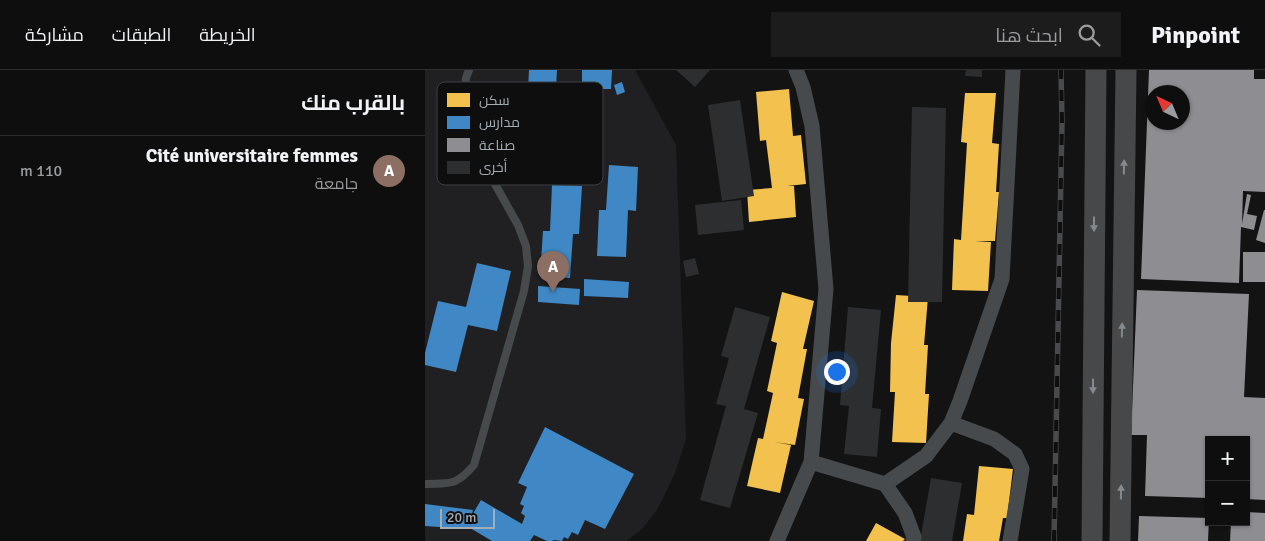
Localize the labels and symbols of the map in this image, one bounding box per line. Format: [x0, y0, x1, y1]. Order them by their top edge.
legend [437, 82, 603, 185]
north arrow [1145, 85, 1190, 130]
text: سكن [479, 92, 510, 109]
text: مدارس [479, 114, 520, 131]
text: صناعة [479, 137, 515, 154]
text: أخرى [479, 158, 508, 176]
one-way arrow [1120, 159, 1128, 175]
one-way arrow [1090, 216, 1098, 232]
pin: A [537, 251, 569, 292]
one-way arrow [1119, 322, 1127, 338]
your location [824, 359, 850, 385]
one-way arrow [1089, 378, 1097, 394]
one-way arrow [1117, 484, 1125, 500]
scale bar [440, 506, 495, 529]

